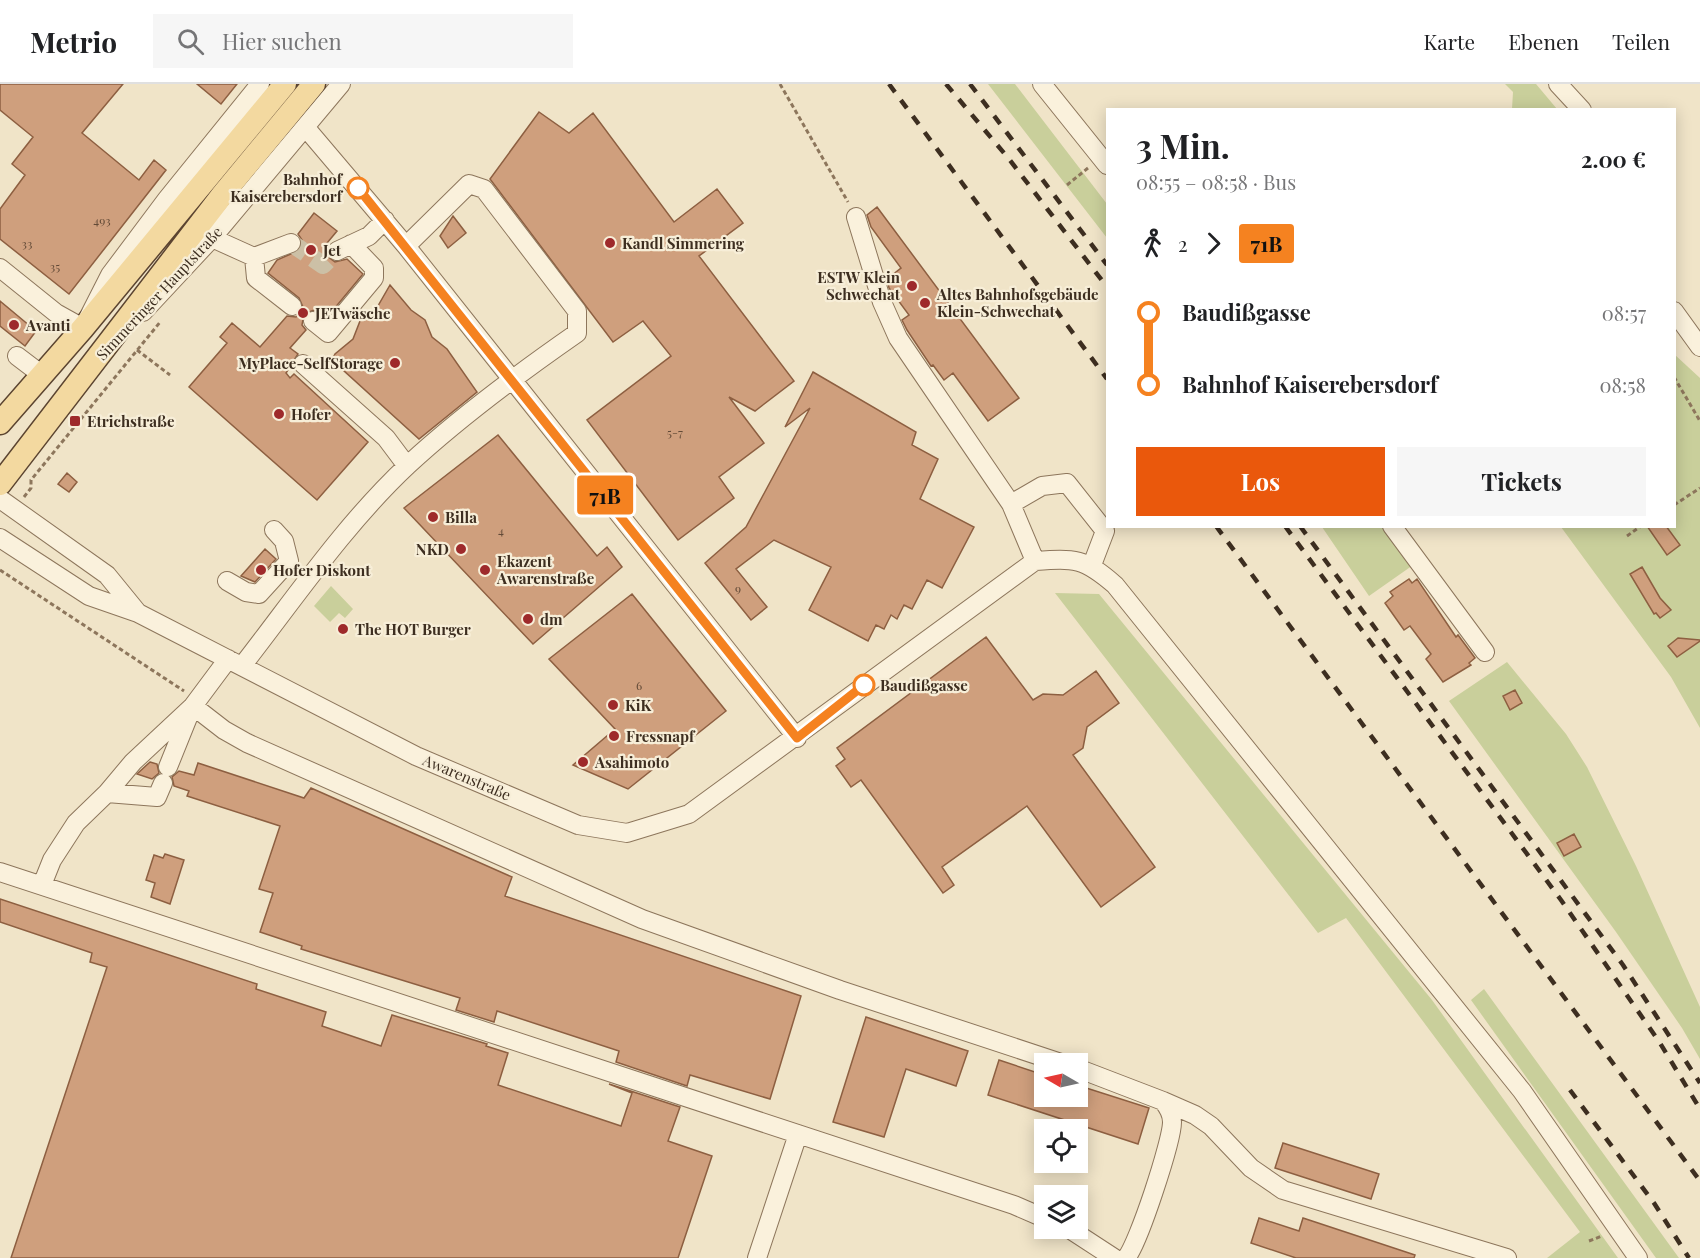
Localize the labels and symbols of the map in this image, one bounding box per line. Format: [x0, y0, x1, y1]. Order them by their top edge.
place label: Bahnhof Kaiserebersdorf [230, 169, 344, 206]
marker: Bahnhof Kaiserebersdorf [347, 177, 369, 199]
house number: 493 [93, 212, 111, 228]
street label: Simmeringer Hauptstraße [92, 222, 226, 364]
place label: Kandl Simmering [622, 233, 745, 253]
house number: 33 [22, 235, 32, 251]
marker: Kandl Simmering [603, 236, 617, 250]
place label: Jet [322, 240, 342, 260]
marker: Jet [304, 243, 318, 257]
house number: 35 [50, 258, 60, 274]
place label: ESTW Klein Schwechat [817, 267, 901, 304]
marker: ESTW Klein Schwechat [905, 279, 919, 293]
place label: Altes Bahnhofsgebäude Klein-Schwechat [936, 284, 1099, 321]
marker: Altes Bahnhofsgebäude Klein-Schwechat [918, 296, 932, 310]
place label: JETwäsche [314, 303, 391, 323]
marker: JETwäsche [296, 306, 310, 320]
place label: Avanti [25, 315, 71, 335]
marker: Avanti [7, 318, 21, 332]
place label: MyPlace-SelfStorage [238, 353, 383, 373]
marker: MyPlace-SelfStorage [388, 356, 402, 370]
place label: Hofer [291, 404, 331, 424]
marker: Hofer [272, 407, 286, 421]
place label: Etrichstraße [87, 411, 175, 431]
marker: Etrichstraße [68, 414, 82, 428]
house number: 5-7 [667, 424, 683, 440]
line badge: 71B [570, 476, 640, 514]
place label: Billa [445, 507, 477, 527]
marker: Billa [426, 510, 440, 524]
house number: 4 [498, 522, 504, 538]
place label: NKD [416, 539, 449, 559]
marker: NKD [454, 542, 468, 556]
place label: Ekazent Awarenstraße [496, 551, 595, 588]
place label: Hofer Diskont [273, 560, 371, 580]
marker: Hofer Diskont [254, 563, 268, 577]
marker: Ekazent Awarenstraße [478, 563, 492, 577]
house number: 9 [735, 580, 741, 596]
place label: dm [540, 609, 563, 629]
marker: dm [521, 612, 535, 626]
place label: The HOT Burger [355, 619, 471, 639]
marker: The HOT Burger [336, 622, 350, 636]
marker: Baudißgasse [853, 674, 875, 696]
place label: Baudißgasse [880, 675, 968, 695]
house number: 6 [636, 677, 642, 693]
place label: KiK [625, 695, 651, 715]
marker: KiK [606, 698, 620, 712]
place label: Fressnapf [626, 726, 696, 746]
marker: Fressnapf [607, 729, 621, 743]
street label: Awarenstraße [419, 749, 514, 805]
place label: Asahimoto [594, 752, 669, 772]
marker: Asahimoto [576, 755, 590, 769]
north arrow [1034, 1053, 1088, 1107]

